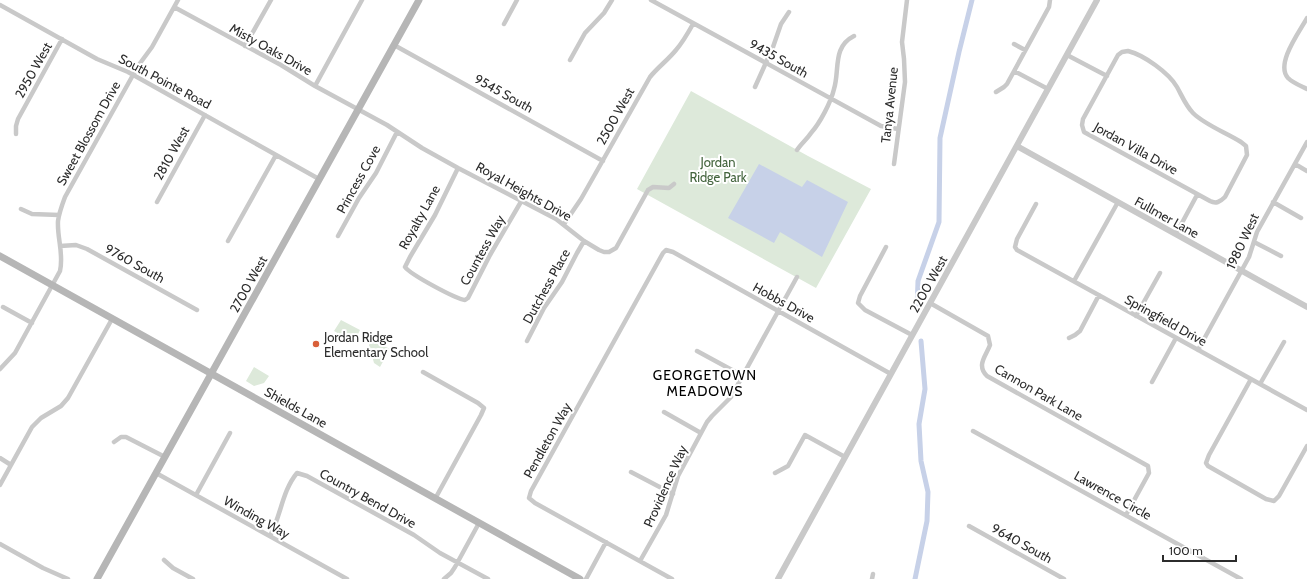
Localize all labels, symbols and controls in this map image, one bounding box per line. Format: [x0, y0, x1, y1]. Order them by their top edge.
street label: Misty Oaks Drive [227, 20, 315, 78]
street label: 9435 South [747, 35, 811, 81]
street label: 2950 West [11, 39, 55, 101]
street label: South Pointe Road [116, 50, 214, 112]
street label: Tanya Avenue [877, 66, 901, 144]
street label: 9545 South [472, 70, 536, 116]
street label: Sweet Blossom Drive [53, 78, 123, 188]
street label: 2500 West [593, 84, 638, 147]
street label: Jordan Villa Drive [1090, 118, 1181, 178]
street label: 2810 West [150, 123, 193, 183]
street label: Princess Cove [333, 142, 383, 216]
park label: Jordan Ridge Park [689, 154, 747, 185]
street label: Royal Heights Drive [473, 158, 575, 224]
street label: Royalty Lane [395, 182, 443, 252]
street label: Fullmer Lane [1132, 193, 1202, 241]
street label: 1980 West [1222, 210, 1262, 271]
street label: Countess Way [456, 212, 508, 288]
street label: 9760 South [102, 240, 168, 286]
street label: Dutchess Place [519, 246, 573, 326]
street label: 2700 West [226, 252, 270, 315]
street label: 2200 West [906, 252, 951, 315]
street label: Hobbs Drive [750, 279, 818, 326]
street label: Springfield Drive [1122, 291, 1210, 349]
place label: Jordan Ridge Elementary School [323, 329, 428, 360]
marker: Jordan Ridge Elementary School [311, 339, 321, 349]
street label: Cannon Park Lane [992, 360, 1086, 424]
district label: GEORGETOWN MEADOWS [653, 366, 757, 400]
street label: Shields Lane [262, 383, 330, 431]
street label: Pendleton Way [520, 399, 575, 481]
street label: Providence Way [640, 442, 690, 530]
street label: Country Bend Drive [317, 465, 419, 531]
street label: Lawrence Circle [1072, 467, 1155, 523]
street label: Winding Way [221, 492, 293, 542]
street label: 9640 South [989, 520, 1055, 566]
scale bar [1163, 537, 1236, 563]
text: 100 m [1169, 543, 1203, 558]

